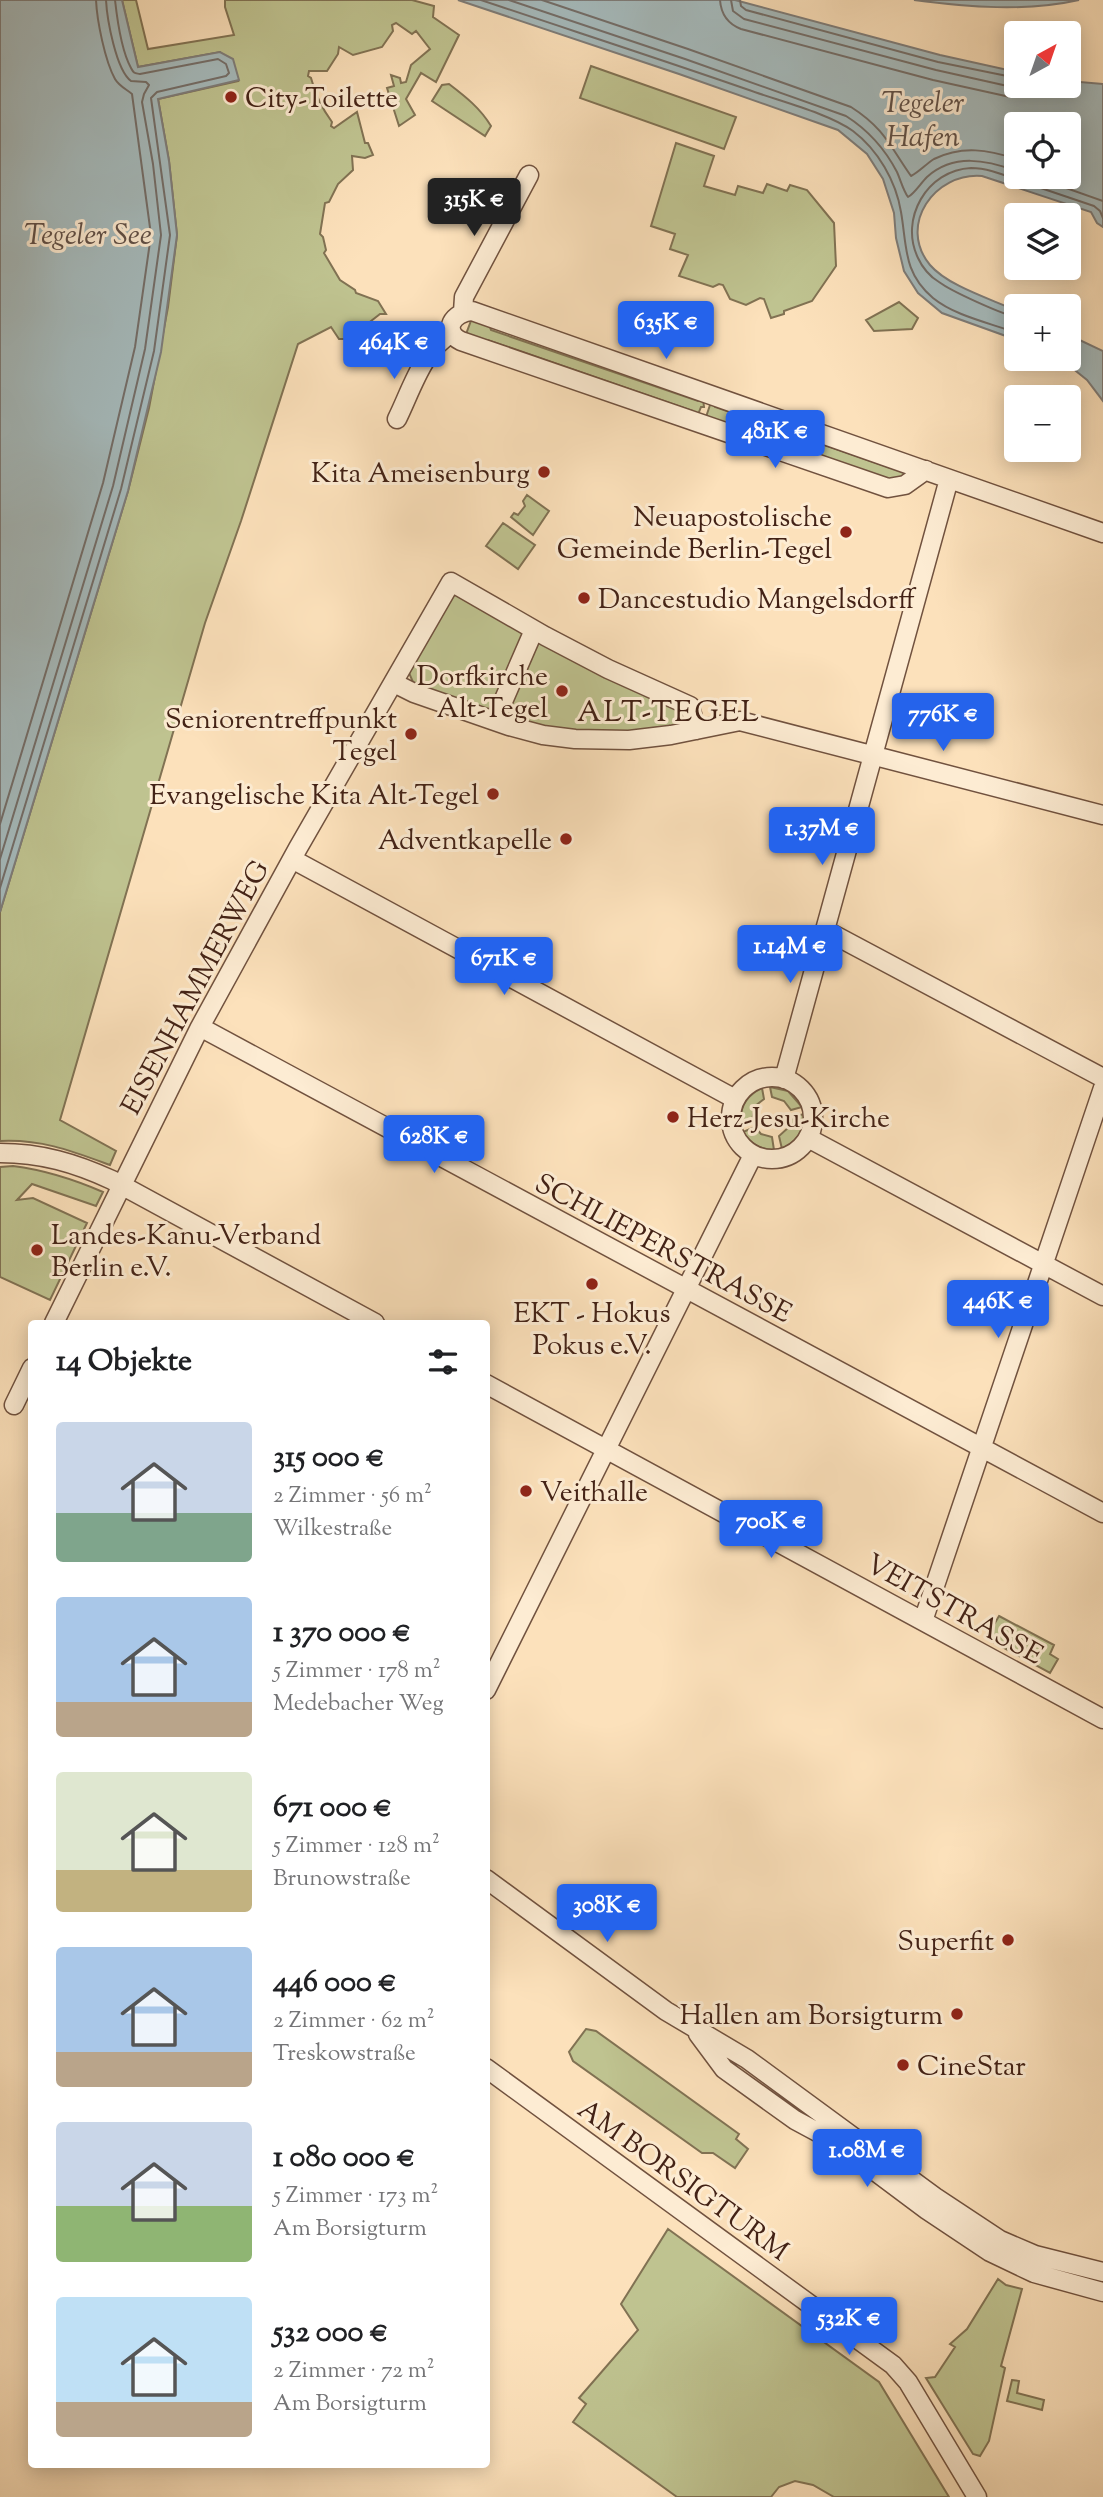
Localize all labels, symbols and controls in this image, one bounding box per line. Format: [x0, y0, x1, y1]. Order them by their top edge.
north arrow [1004, 21, 1082, 98]
map controls [1004, 21, 1081, 462]
place label: City-Toilette [245, 80, 398, 120]
water label: Tegeler Hafen [882, 83, 965, 160]
marker: City-Toilette [223, 89, 239, 105]
button: locate [1004, 112, 1081, 189]
pin: 315K € [417, 178, 531, 238]
text: 315K € [444, 184, 504, 217]
button: layers [1004, 203, 1081, 280]
water label: Tegeler See [24, 215, 152, 258]
button: + [1004, 294, 1081, 371]
pin: 635K € [609, 302, 723, 361]
text: 635K € [634, 307, 698, 340]
pin: 464K € [337, 322, 451, 381]
text: 464K € [359, 327, 429, 360]
button: − [1004, 385, 1081, 462]
pin: 481K € [718, 410, 832, 470]
text: 481K € [742, 416, 808, 449]
place label: Kita Ameisenburg [311, 455, 530, 495]
marker: Kita Ameisenburg [536, 464, 552, 480]
place label: Neuapostolische Gemeinde Berlin-Tegel [557, 499, 832, 571]
marker: Neuapostolische Gemeinde Berlin-Tegel [838, 524, 854, 540]
place label: Dancestudio Mangelsdorff [598, 581, 917, 621]
marker: Dancestudio Mangelsdorff [576, 590, 592, 606]
place label: Dorfkirche Alt-Tegel [417, 658, 548, 730]
marker: Dorfkirche Alt-Tegel [554, 683, 570, 699]
district label: ALT-TEGEL [577, 692, 761, 735]
pin: 776K € [886, 694, 1000, 753]
text: 776K € [908, 699, 978, 732]
place label: Seniorentreffpunkt Tegel [165, 701, 397, 773]
marker: Seniorentreffpunkt Tegel [403, 726, 419, 742]
place label: Evangelische Kita Alt-Tegel [149, 777, 479, 817]
marker: Evangelische Kita Alt-Tegel [485, 786, 501, 802]
pin: 1.37M € [757, 808, 887, 867]
text: 1.37M € [785, 813, 859, 846]
place label: Adventkapelle [378, 822, 552, 862]
marker: Adventkapelle [558, 831, 574, 847]
street label: EISENHAMMERWEG [113, 854, 281, 1123]
pin: 1.14M € [725, 926, 855, 985]
text: 1.14M € [753, 931, 827, 964]
pin: 671K € [447, 937, 561, 997]
text: 671K € [471, 943, 537, 976]
place label: Herz-Jesu-Kirche [687, 1100, 890, 1140]
marker: Herz-Jesu-Kirche [665, 1109, 681, 1125]
pin: 628K € [377, 1116, 491, 1175]
text: 628K € [399, 1121, 469, 1154]
street label: SCHLIEPERSTRASSE [527, 1165, 798, 1334]
place label: Landes-Kanu-Verband Berlin e.V. [51, 1217, 321, 1289]
marker: Landes-Kanu-Verband Berlin e.V. [29, 1242, 45, 1258]
marker: EKT - Hokus Pokus e.V. [584, 1276, 600, 1292]
pin: 446K € [941, 1280, 1055, 1340]
text: 446K € [963, 1286, 1033, 1319]
place label: EKT - Hokus Pokus e.V. [514, 1295, 670, 1367]
text: 14 Objekte [56, 1341, 192, 1384]
icon: filters [424, 1343, 462, 1381]
text: 315 000 € [273, 1437, 384, 1480]
icon: home [112, 1450, 196, 1534]
place label: Veithalle [540, 1474, 648, 1514]
text: 2 Zimmer · 56 m² [273, 1480, 432, 1513]
marker: Veithalle [518, 1483, 534, 1499]
pin: 700K € [714, 1500, 828, 1560]
text: 700K € [735, 1506, 807, 1539]
text: Wilkestraße [273, 1513, 392, 1546]
street label: VEITSTRASSE [857, 1545, 1050, 1676]
text: 1 370 000 € [273, 1612, 411, 1655]
icon: home [112, 1625, 196, 1709]
text: 5 Zimmer · 178 m² [273, 1655, 441, 1688]
text: Medebacher Weg [273, 1688, 444, 1721]
text: 671 000 € [273, 1787, 392, 1830]
icon: home [112, 1800, 196, 1884]
text: 5 Zimmer · 128 m² [273, 1830, 440, 1863]
text: Brunowstraße [273, 1863, 411, 1896]
pin: 308K € [550, 1884, 664, 1944]
text: 308K € [573, 1890, 641, 1923]
place label: Superfit [897, 1923, 994, 1963]
marker: Superfit [1000, 1932, 1016, 1948]
text: 446 000 € [273, 1962, 397, 2005]
icon: home [112, 1975, 196, 2059]
place label: Hallen am Borsigturm [680, 1997, 943, 2037]
text: 2 Zimmer · 62 m² [273, 2005, 435, 2038]
marker: Hallen am Borsigturm [949, 2006, 965, 2022]
text: Treskowstraße [273, 2038, 416, 2071]
place label: CineStar [917, 2048, 1026, 2088]
marker: CineStar [895, 2057, 911, 2073]
street label: AM BORSIGTURM [568, 2091, 796, 2272]
pin: 1.08M € [802, 2130, 932, 2189]
text: 1.08M € [829, 2135, 905, 2168]
text: 1 080 000 € [273, 2137, 415, 2180]
icon: home [112, 2150, 196, 2234]
text: 5 Zimmer · 173 m² [273, 2180, 438, 2213]
text: Am Borsigturm [273, 2213, 427, 2246]
pin: 532K € [792, 2298, 906, 2357]
text: 532K € [817, 2303, 881, 2336]
text: 532 000 € [273, 2312, 388, 2355]
icon: home [112, 2325, 196, 2409]
text: 2 Zimmer · 72 m² [273, 2355, 435, 2388]
text: Am Borsigturm [273, 2388, 427, 2421]

